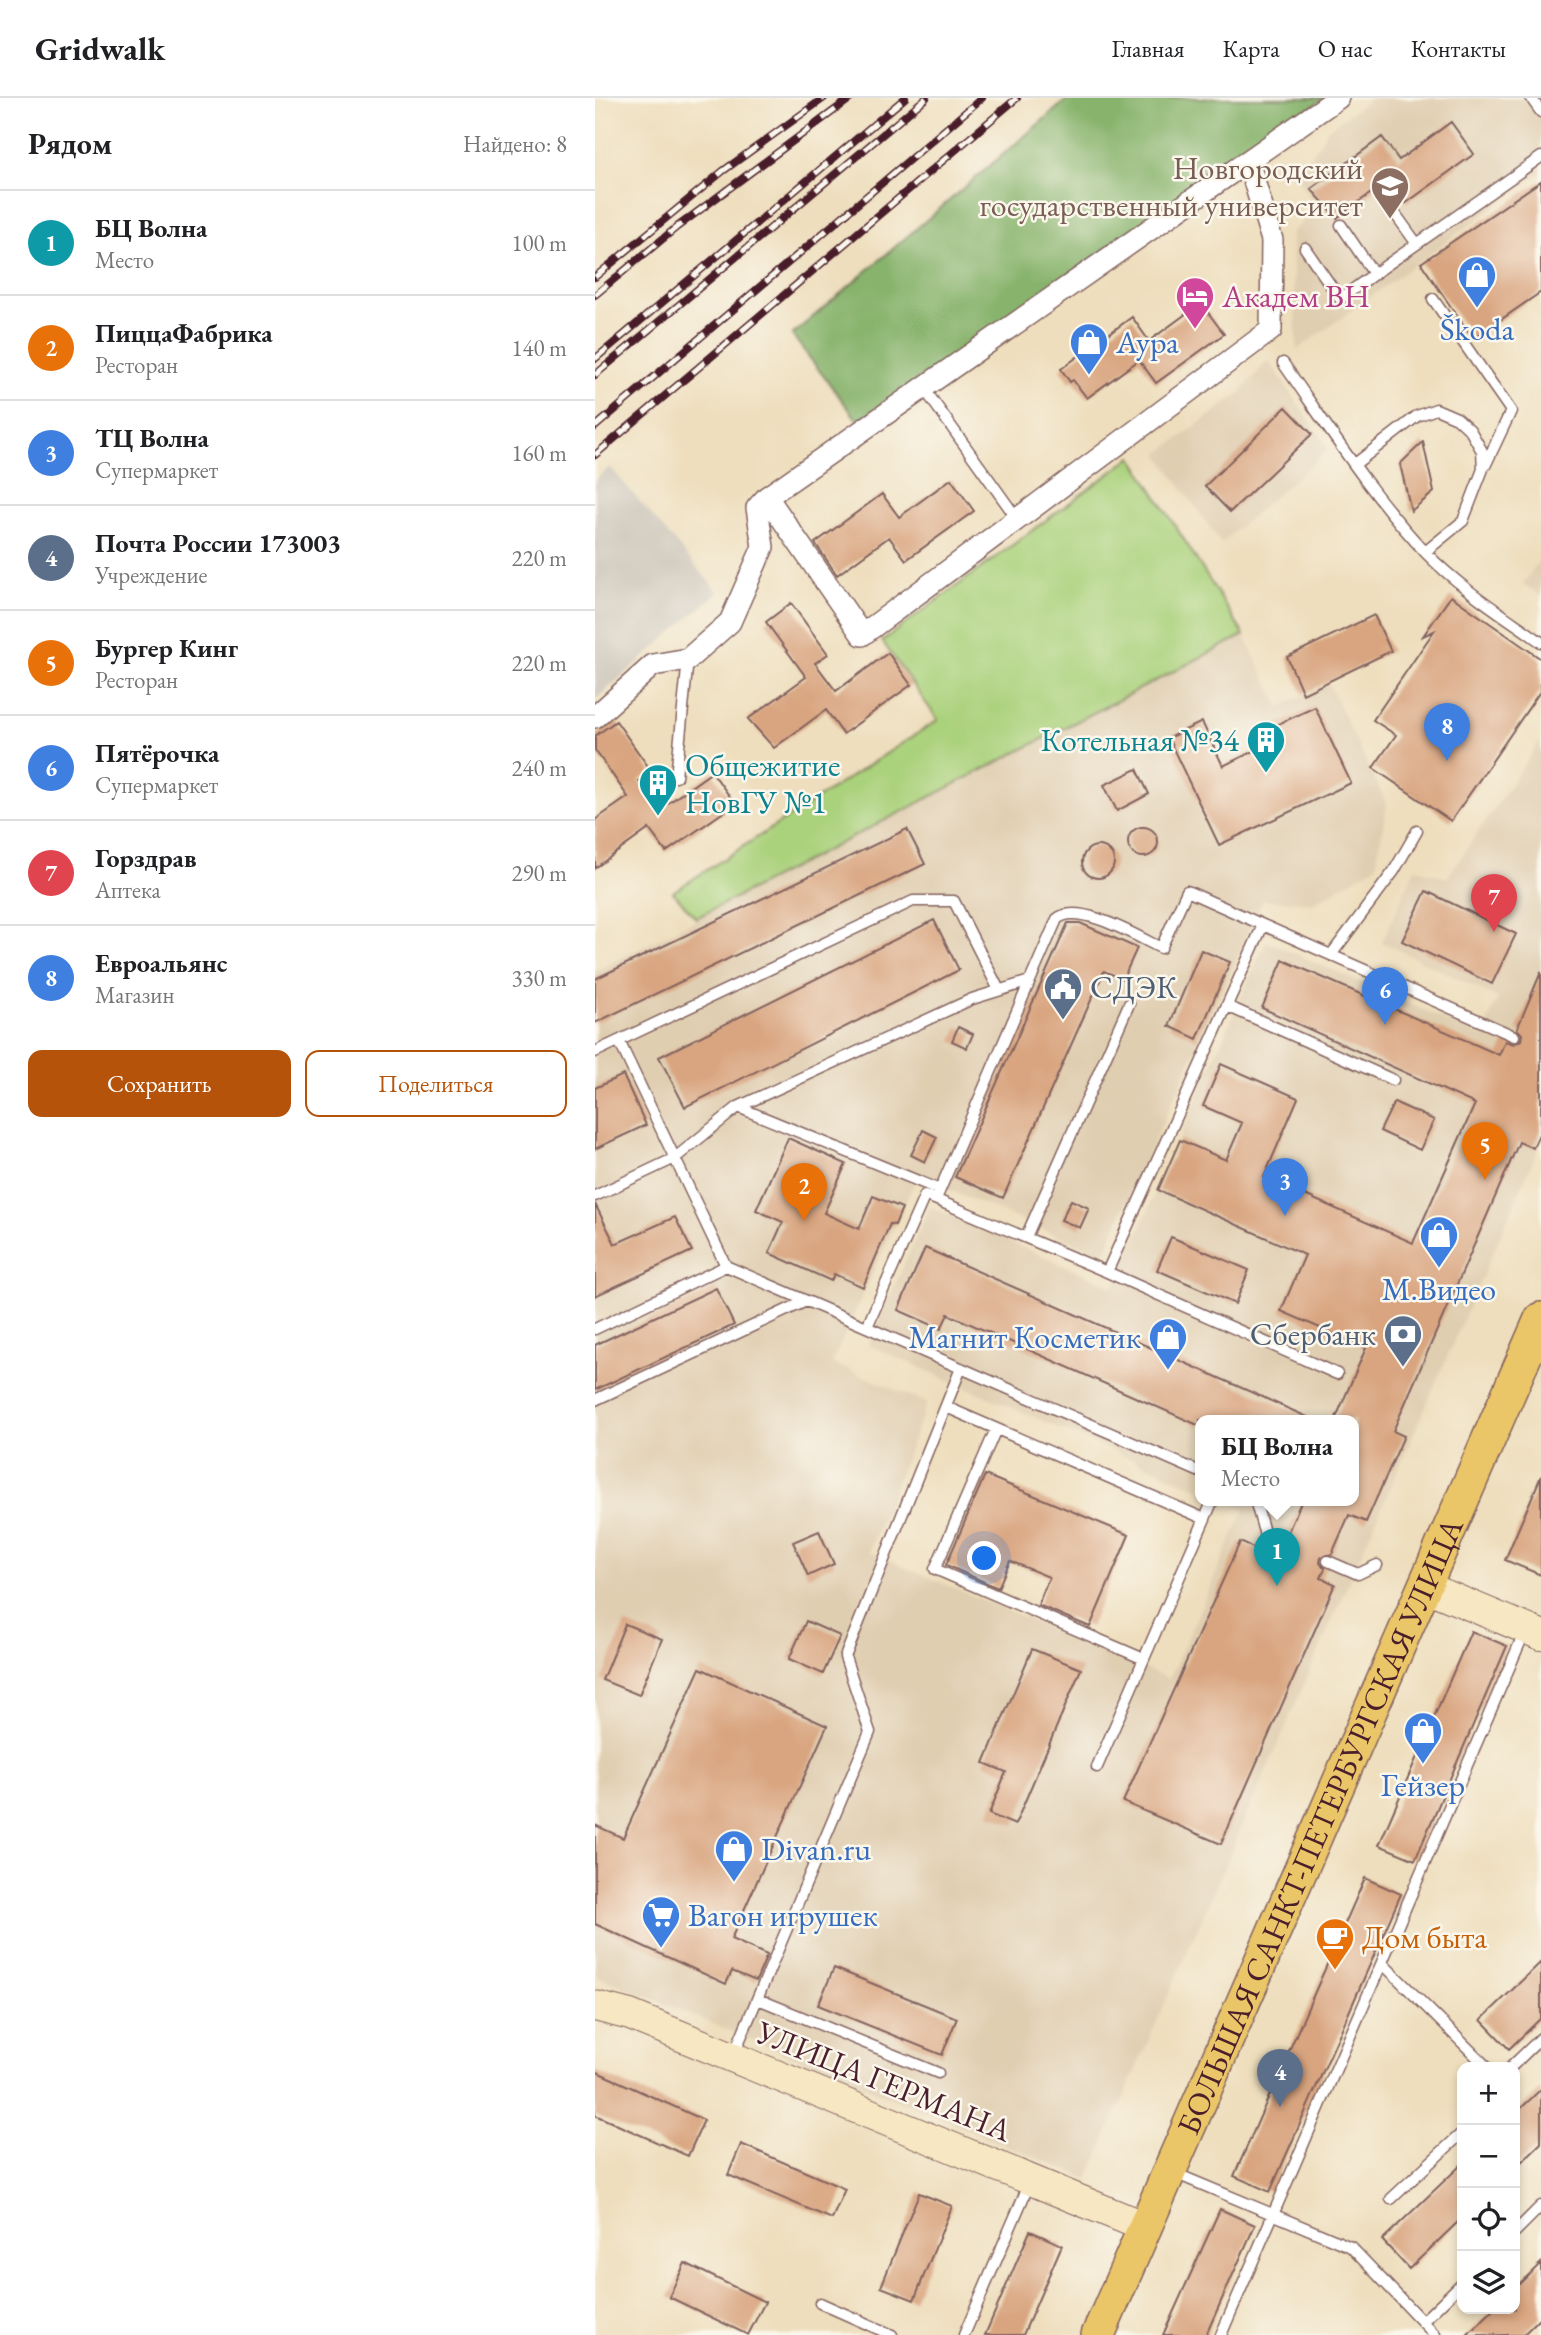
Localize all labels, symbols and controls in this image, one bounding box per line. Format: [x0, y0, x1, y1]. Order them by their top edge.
text: Gridwalk [35, 27, 165, 70]
text: Главная [1111, 33, 1185, 64]
text: Карта [1223, 33, 1280, 64]
text: О нас [1318, 33, 1373, 64]
text: Контакты [1411, 33, 1506, 64]
text: Рядом [28, 124, 112, 163]
text: Найдено: 8 [463, 129, 567, 159]
place label: Новгородский государственный университет [980, 147, 1363, 226]
school or university icon: Новгородский государственный университет [1369, 165, 1411, 220]
text: БЦ Волна [95, 211, 207, 245]
text: 1 [45, 228, 57, 258]
text: 100 m [511, 228, 567, 258]
text: Место [95, 245, 154, 275]
shop icon: Škoda [1456, 254, 1498, 309]
hotel icon: Академ ВН [1174, 275, 1216, 330]
place label: Академ ВН [1221, 275, 1370, 317]
place label: Škoda [1440, 308, 1515, 350]
text: ПиццаФабрика [95, 316, 273, 350]
shop icon: Аура [1068, 321, 1110, 376]
place label: Аура [1115, 321, 1179, 363]
text: 2 [45, 333, 57, 363]
text: 140 m [511, 333, 567, 363]
text: Ресторан [95, 350, 178, 380]
text: ТЦ Волна [95, 421, 209, 455]
text: 3 [45, 438, 57, 468]
text: 160 m [511, 438, 567, 468]
text: Супермаркет [95, 455, 218, 485]
text: Почта России 173003 [95, 526, 341, 560]
text: 4 [45, 543, 57, 573]
text: 220 m [511, 543, 567, 573]
text: Учреждение [95, 560, 208, 590]
text: Бургер Кинг [95, 631, 238, 665]
text: 5 [45, 648, 57, 678]
text: 220 m [511, 648, 567, 678]
text: Ресторан [95, 665, 178, 695]
pin: 8 [1424, 703, 1470, 761]
place label: Котельная №34 [1041, 719, 1240, 761]
building icon: Котельная №34 [1245, 719, 1287, 774]
text: Пятёрочка [95, 736, 219, 770]
place label: Общежитие НовГУ №1 [685, 744, 841, 823]
text: 6 [45, 753, 57, 783]
text: 240 m [511, 753, 567, 783]
building icon: Общежитие НовГУ №1 [637, 762, 679, 817]
text: Супермаркет [95, 770, 218, 800]
text: Горздрав [95, 841, 197, 875]
text: 7 [45, 858, 57, 888]
text: 290 m [511, 858, 567, 888]
pin: 7 [1471, 874, 1517, 932]
text: Аптека [95, 875, 161, 905]
text: Евроальянс [95, 946, 227, 980]
text: 8 [45, 963, 57, 993]
text: 330 m [511, 963, 567, 993]
public building icon: СДЭК [1042, 966, 1084, 1021]
place label: СДЭК [1090, 966, 1178, 1008]
pin: 6 [1362, 967, 1408, 1025]
text: Магазин [95, 980, 174, 1010]
button: Сохранить [28, 1050, 291, 1117]
button: Поделиться [305, 1050, 567, 1117]
pin: 5 [1462, 1122, 1508, 1180]
pin: 3 [1262, 1158, 1308, 1216]
pin: 2 [781, 1163, 827, 1221]
shop icon: М.Видео [1418, 1214, 1460, 1269]
place label: М.Видео [1382, 1268, 1496, 1310]
place label: Сбербанк [1250, 1313, 1376, 1355]
bank icon: Сбербанк [1382, 1313, 1424, 1368]
place label: Магнит Косметик [908, 1316, 1141, 1358]
shop icon: Магнит Косметик [1147, 1316, 1189, 1371]
popup [1195, 1415, 1359, 1506]
text: БЦ Волна [1221, 1429, 1333, 1463]
text: Место [1221, 1463, 1280, 1493]
street label: БОЛЬШАЯ САНКТ-ПЕТЕРБУРГСКАЯ УЛИЦА [1167, 1511, 1473, 2141]
pin: 1 [1254, 1528, 1300, 1586]
your location [967, 1541, 1001, 1575]
shop icon: Гейзер [1402, 1710, 1444, 1765]
place label: Гейзер [1381, 1764, 1465, 1806]
shop icon: Divan.ru [713, 1828, 755, 1883]
place label: Divan.ru [761, 1828, 871, 1870]
supermarket icon: Вагон игрушек [640, 1894, 682, 1949]
place label: Вагон игрушек [688, 1894, 878, 1936]
cafe icon: Дом быта [1314, 1916, 1356, 1971]
place label: Дом быта [1362, 1916, 1487, 1958]
street label: УЛИЦА ГЕРМАНА [749, 2010, 1018, 2152]
pin: 4 [1257, 2049, 1303, 2107]
map controls [1457, 2062, 1520, 2314]
button: + [1457, 2062, 1520, 2125]
button: − [1457, 2125, 1520, 2188]
button: locate [1457, 2188, 1520, 2251]
button: layers [1457, 2251, 1520, 2314]

